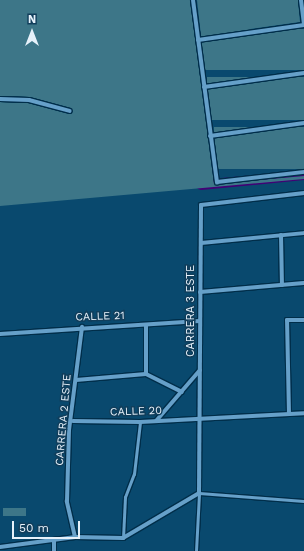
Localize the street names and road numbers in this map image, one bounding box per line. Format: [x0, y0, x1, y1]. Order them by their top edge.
street label: CARRERA 3 ESTE [184, 265, 198, 357]
street label: CALLE 21 [75, 310, 125, 324]
street label: CARRERA 2 ESTE [53, 373, 75, 467]
street label: CALLE 20 [110, 404, 162, 420]

